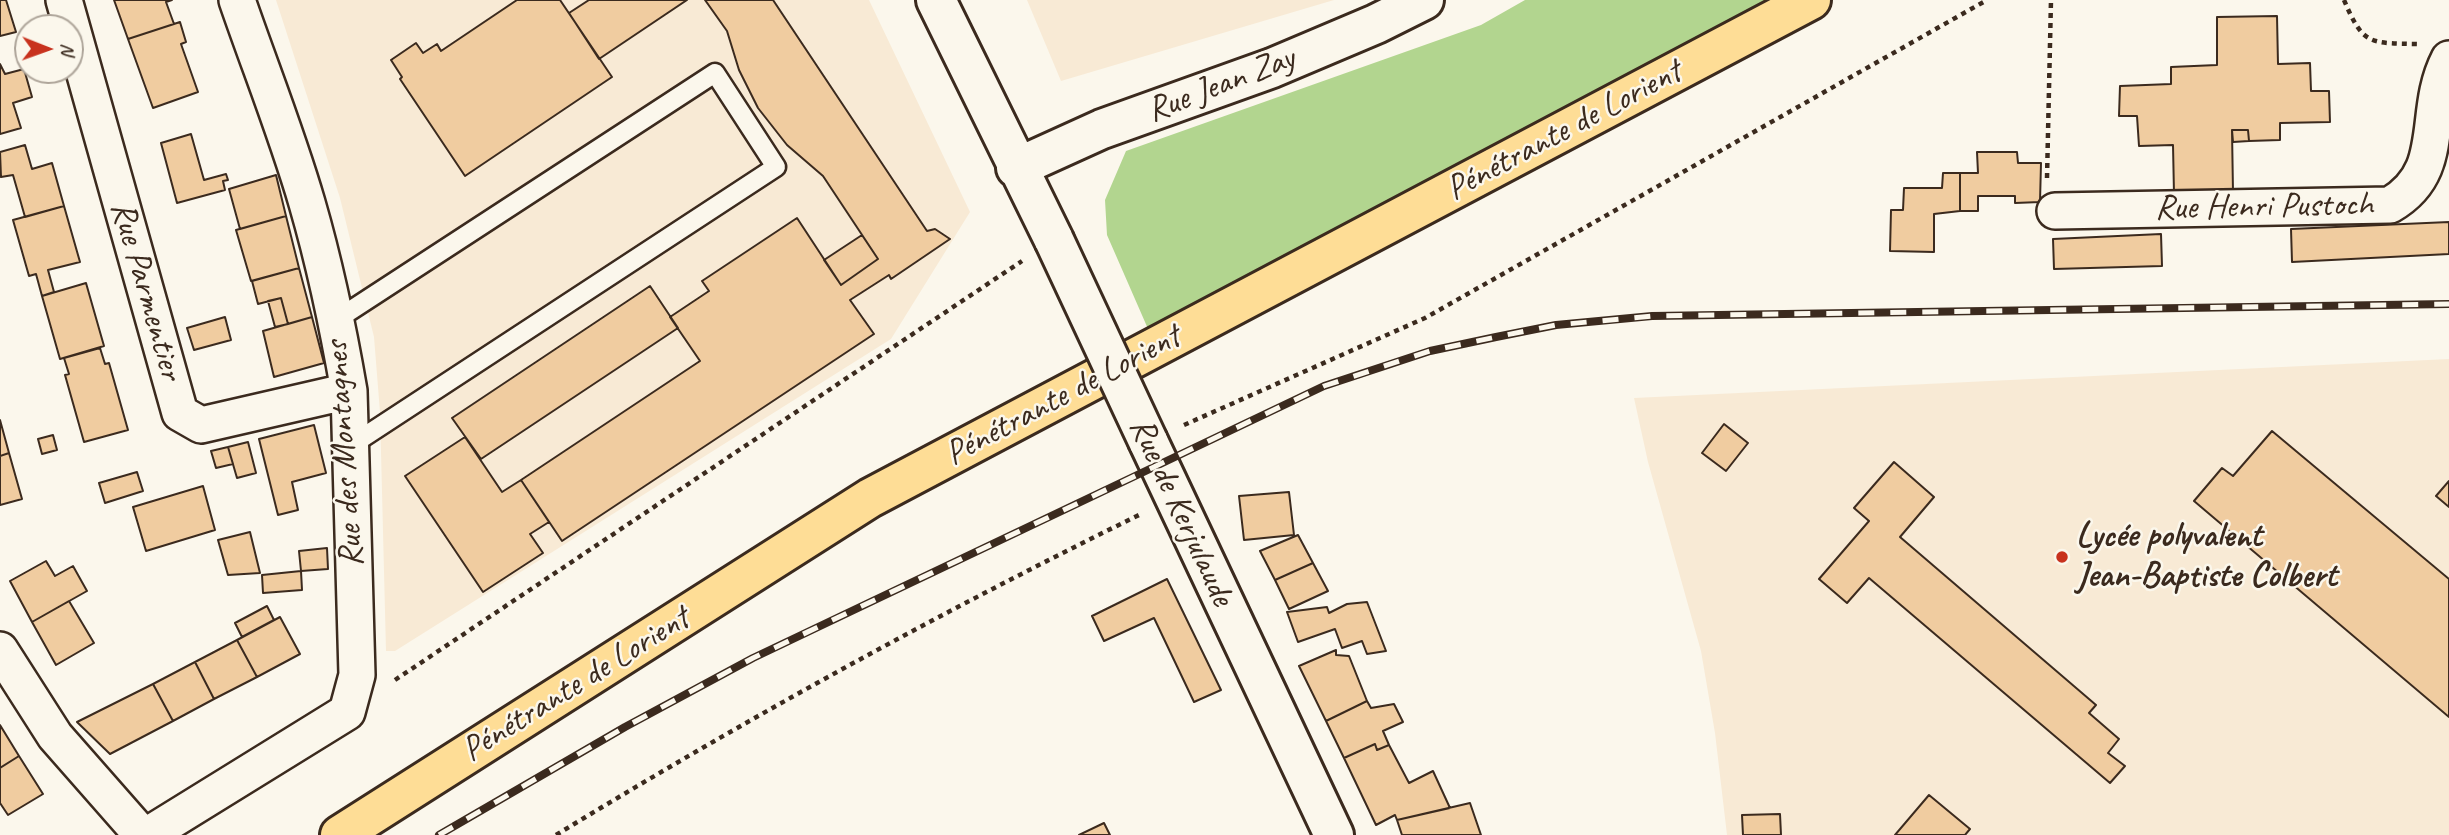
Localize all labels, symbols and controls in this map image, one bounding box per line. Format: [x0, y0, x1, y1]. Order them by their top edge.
north arrow [14, 14, 84, 84]
street label: Rue Jean Zay [1141, 38, 1301, 132]
text: N [56, 43, 80, 55]
street label: Pénétrante de Lorient [1439, 51, 1689, 211]
street label: Rue Henri Pustoch [2155, 184, 2373, 230]
street label: Rue Parmentier [100, 197, 192, 385]
street label: Pénétrante de Lorient [938, 316, 1188, 476]
street label: Rue des Montagnes [316, 340, 374, 568]
street label: Rue de Kerjulaude [1119, 411, 1243, 613]
place label: Lycée polyvalent Jean-Baptiste Colbert [2076, 516, 2337, 598]
marker: Lycée polyvalent Jean-Baptiste Colbert [2054, 549, 2070, 565]
street label: Pénétrante de Lorient [455, 598, 697, 772]

